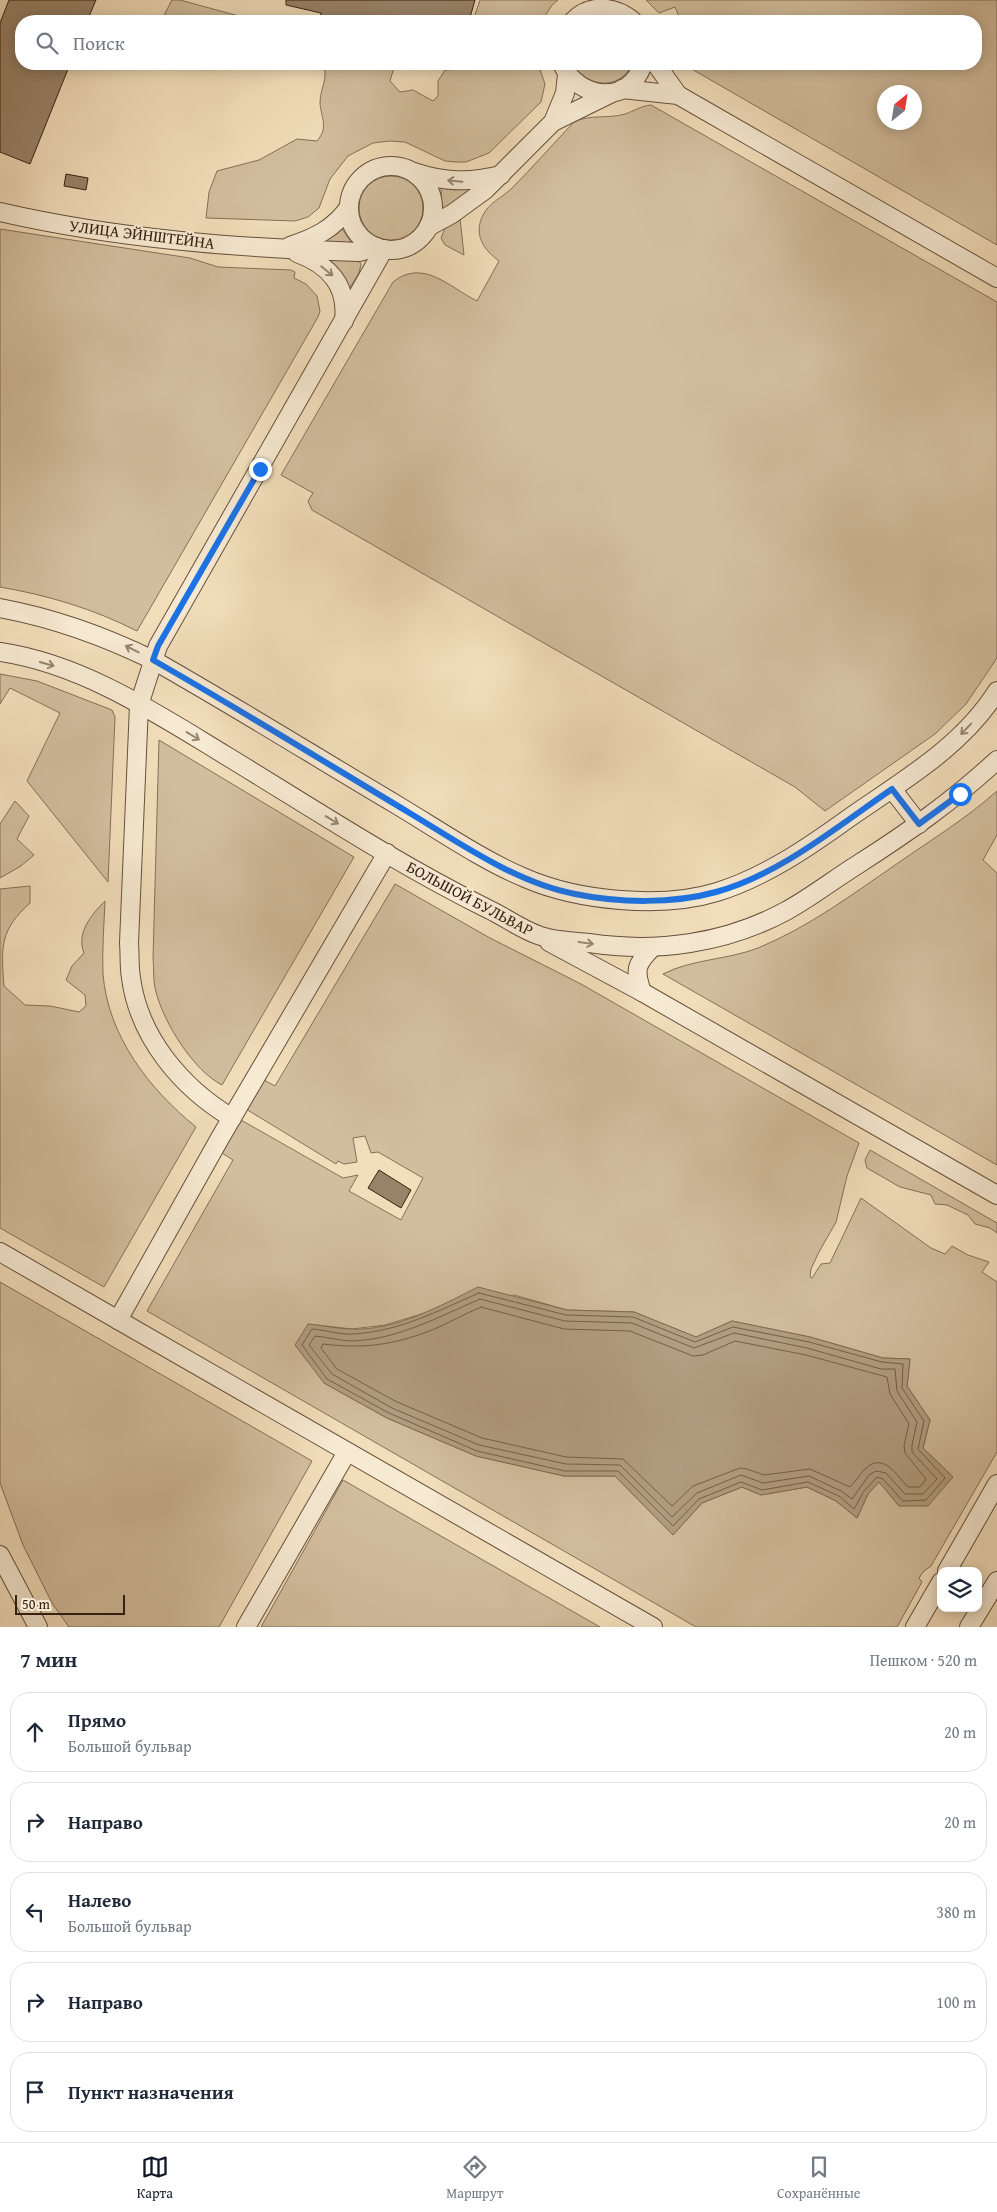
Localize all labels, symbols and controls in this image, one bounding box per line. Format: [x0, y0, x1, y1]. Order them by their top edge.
search box [15, 15, 982, 70]
icon: search [33, 29, 61, 57]
text: Поиск [73, 29, 125, 57]
north arrow [877, 85, 922, 130]
one-way arrow [447, 176, 463, 186]
street label: УЛИЦА ЭЙНШТЕЙНА [68, 213, 216, 255]
one-way arrow [320, 265, 333, 276]
route end [249, 458, 272, 481]
one-way arrow [125, 644, 140, 654]
one-way arrow [39, 660, 55, 670]
one-way arrow [960, 723, 972, 735]
one-way arrow [185, 731, 199, 741]
route start [949, 783, 972, 806]
one-way arrow [324, 815, 338, 825]
street label: БОЛЬШОЙ БУЛЬВАР [402, 854, 538, 942]
one-way arrow [577, 938, 593, 948]
map controls [937, 1567, 982, 1612]
button: layers [937, 1567, 982, 1612]
scale bar [15, 1592, 125, 1615]
text: 50 m [22, 1594, 50, 1614]
text: 7 мин [20, 1644, 77, 1675]
text: Пешком · 520 m [870, 1648, 977, 1672]
text: Прямо [68, 1706, 126, 1734]
icon: ahead [21, 1718, 49, 1746]
text: 20 m [944, 1720, 976, 1744]
text: Большой бульвар [68, 1734, 192, 1758]
icon: right [21, 1808, 49, 1836]
text: Направо [68, 1808, 143, 1836]
text: 20 m [944, 1810, 976, 1834]
text: Налево [68, 1886, 131, 1914]
icon: left [21, 1898, 49, 1926]
text: 380 m [936, 1900, 976, 1924]
text: Большой бульвар [68, 1914, 192, 1938]
icon: right [21, 1988, 49, 2016]
text: Направо [68, 1988, 143, 2016]
text: 100 m [936, 1990, 976, 2014]
icon: arrive [21, 2078, 49, 2106]
text: Пункт назначения [68, 2078, 234, 2106]
tab: Карта [137, 2153, 173, 2203]
tab: Маршрут [446, 2153, 504, 2203]
tab: Сохранённые [777, 2153, 860, 2203]

